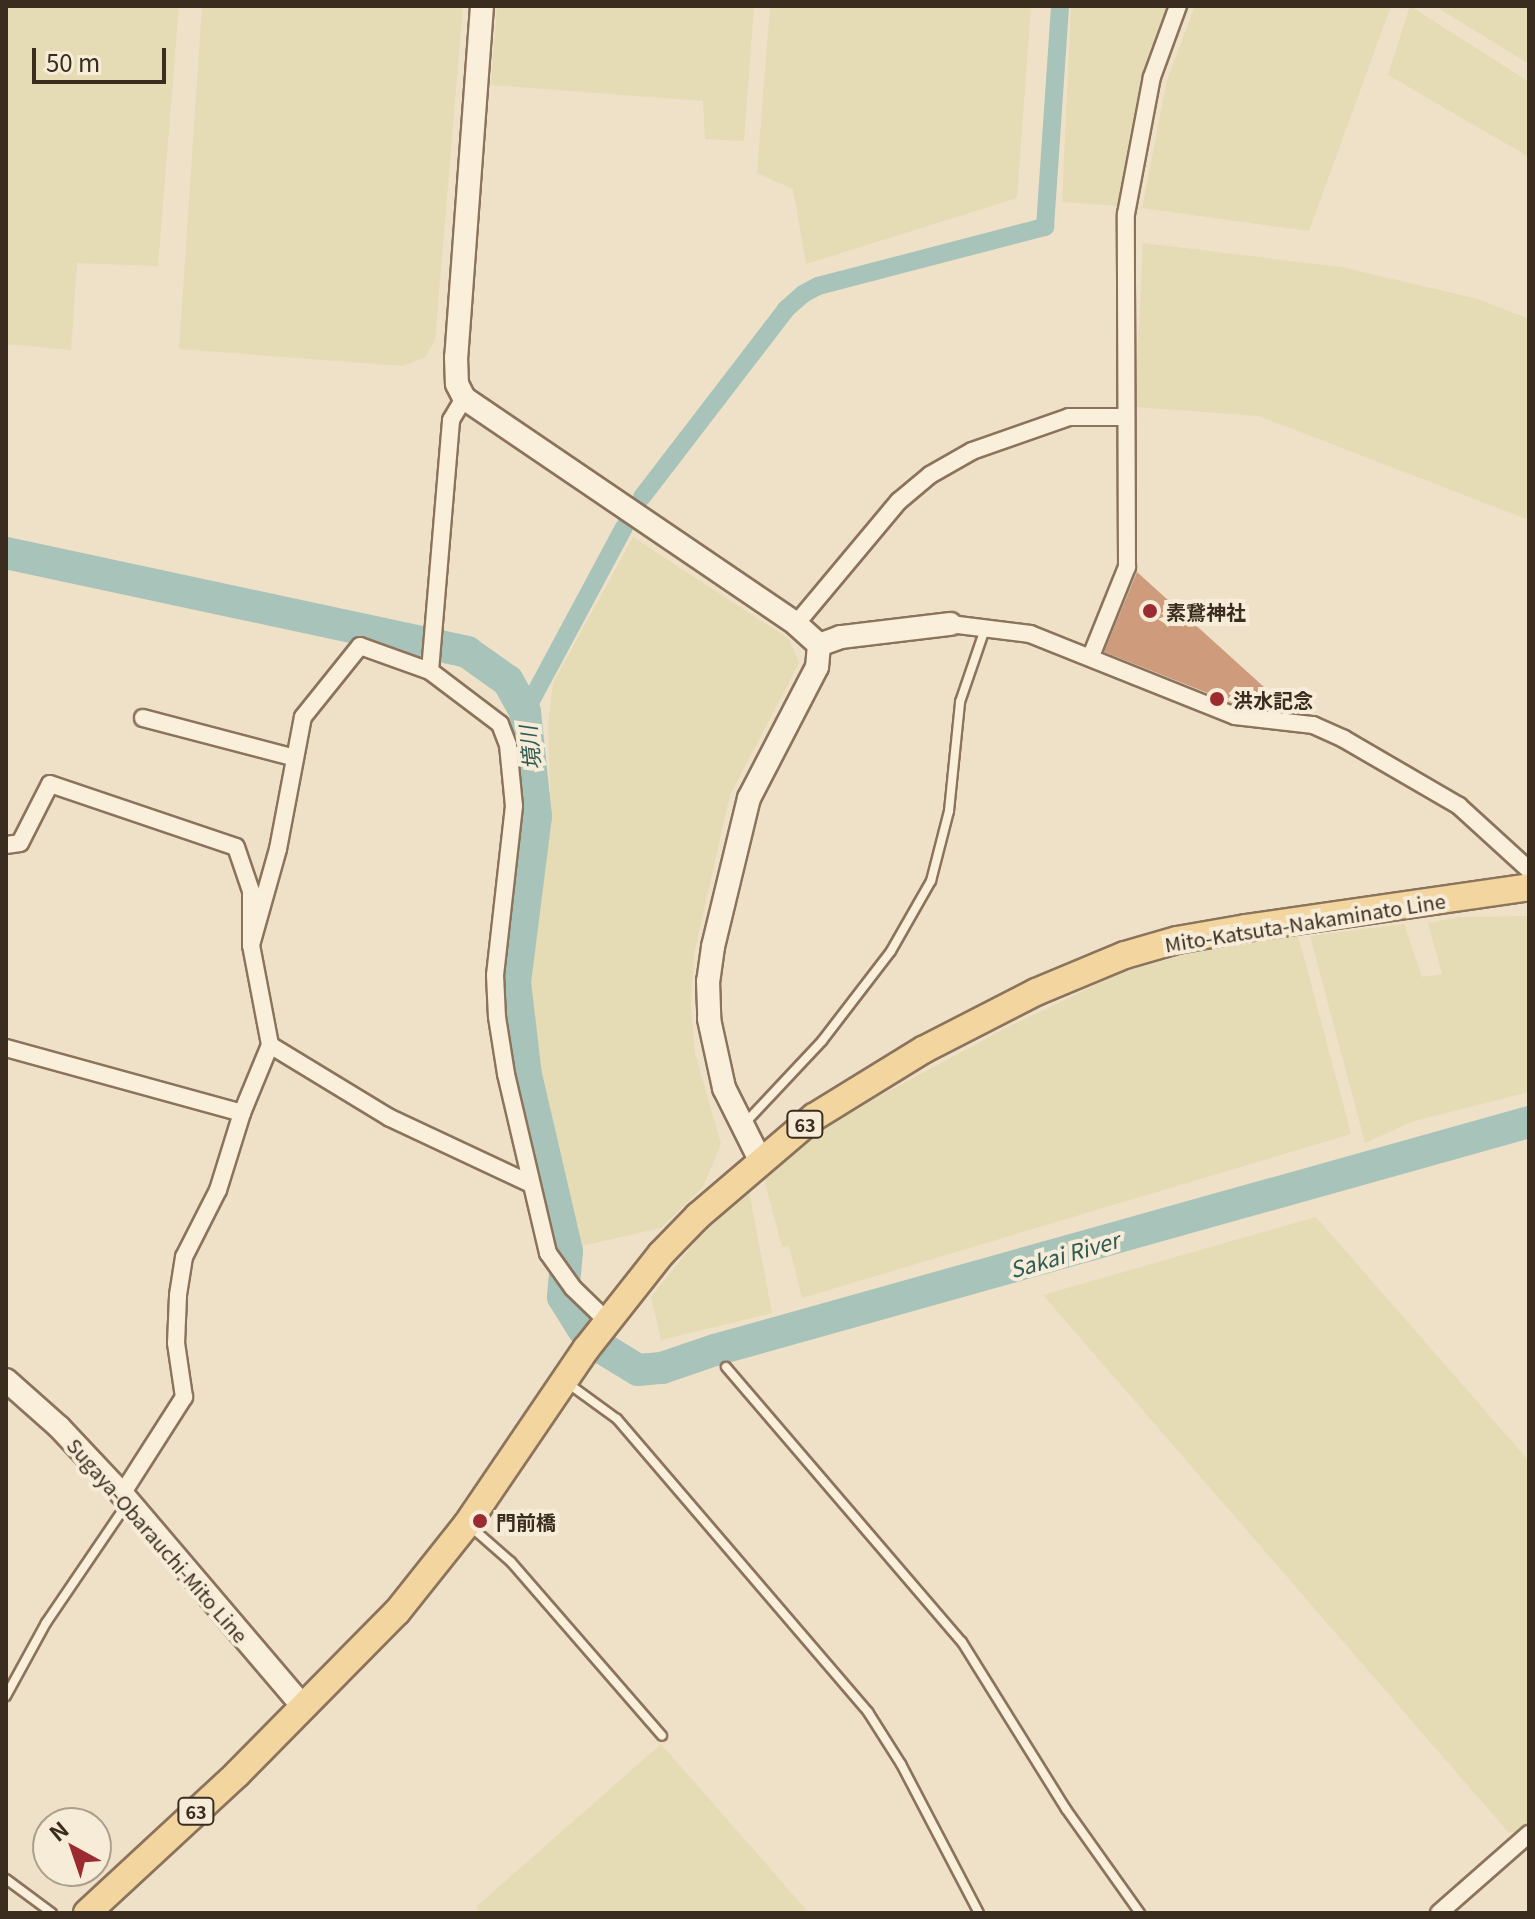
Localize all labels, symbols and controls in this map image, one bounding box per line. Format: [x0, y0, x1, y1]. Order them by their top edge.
scale bar [36, 32, 170, 82]
text: 50 m [46, 44, 100, 79]
place label: 素鵞神社 [1166, 599, 1246, 623]
marker: 素鵞神社 [1141, 602, 1159, 620]
place label: 洪水記念 [1233, 687, 1313, 711]
marker: 洪水記念 [1208, 690, 1226, 708]
water label: 境川 [514, 725, 544, 771]
street label: Mito-Katsuta-Nakaminato Line [1163, 888, 1447, 956]
road number: 63 [785, 1110, 825, 1138]
water label: Sakai River [1006, 1226, 1122, 1282]
street label: Sugaya-Obarauchi-Mito Line [63, 1433, 253, 1647]
place label: 門前橋 [496, 1509, 556, 1533]
marker: 門前橋 [471, 1512, 489, 1530]
road number: 63 [176, 1797, 216, 1825]
north arrow [32, 1807, 112, 1887]
text: N [41, 1813, 74, 1848]

